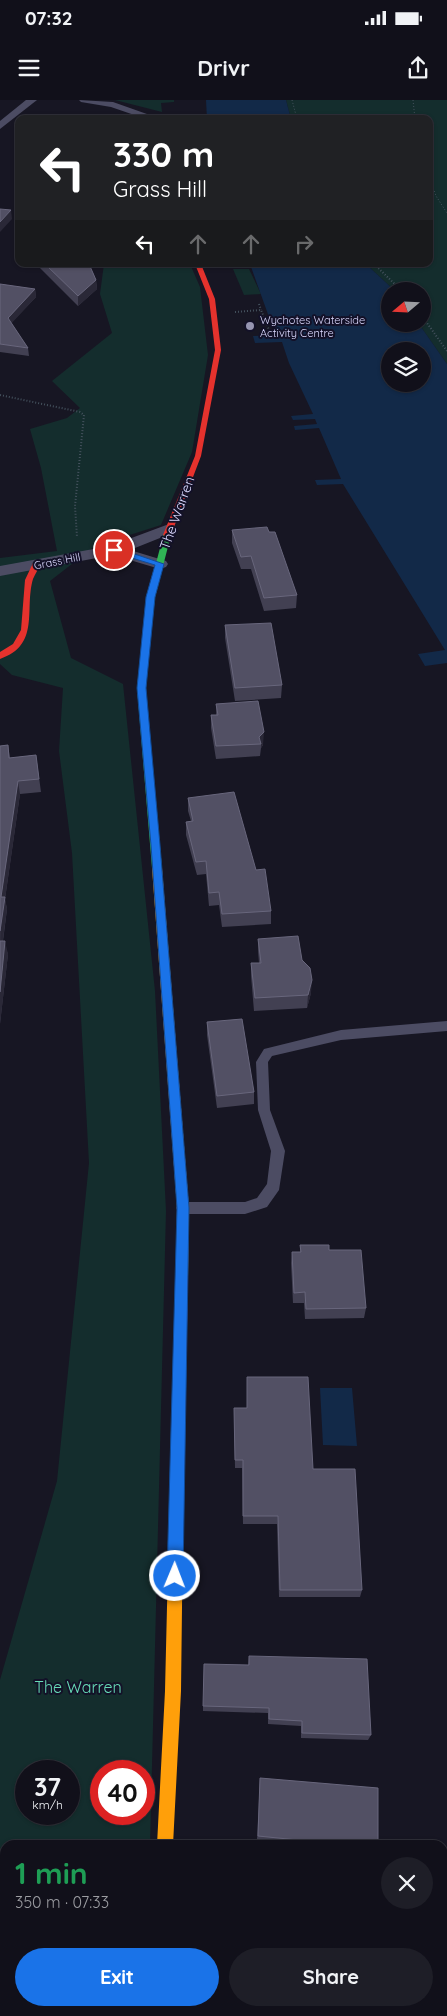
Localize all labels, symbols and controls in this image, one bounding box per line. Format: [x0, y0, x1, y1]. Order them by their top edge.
text: 07:32 [25, 6, 73, 30]
icon: menu [15, 54, 43, 82]
text: Drivr [197, 54, 250, 82]
icon: share [404, 54, 432, 82]
text: 330 m [113, 132, 214, 176]
icon: left [30, 135, 95, 200]
text: Grass Hill [113, 175, 207, 203]
icon: left [131, 230, 159, 258]
icon: ahead [184, 230, 212, 258]
icon: ahead [237, 230, 265, 258]
icon: right [290, 230, 318, 258]
north arrow [381, 282, 431, 332]
map controls [381, 282, 431, 392]
place label: Wychotes Waterside Activity Centre [260, 313, 365, 340]
marker: Wychotes Waterside Activity Centre [244, 320, 256, 332]
button: layers [381, 342, 431, 392]
street label: The Warren [155, 474, 199, 552]
pin [93, 529, 135, 571]
icon: arrive [100, 536, 128, 564]
street label: Grass Hill [33, 550, 81, 572]
position arrow [148, 1549, 200, 1601]
park label: The Warren [34, 1677, 122, 1697]
speed limit sign: 40 [90, 1760, 155, 1825]
text: 37 [34, 1771, 61, 1802]
text: km/h [32, 1797, 63, 1812]
text: 1 min [15, 1854, 88, 1892]
button: close [381, 1857, 433, 1909]
text: 350 m · 07:33 [15, 1892, 109, 1912]
button: Exit [15, 1948, 219, 2006]
button: Share [229, 1948, 433, 2006]

